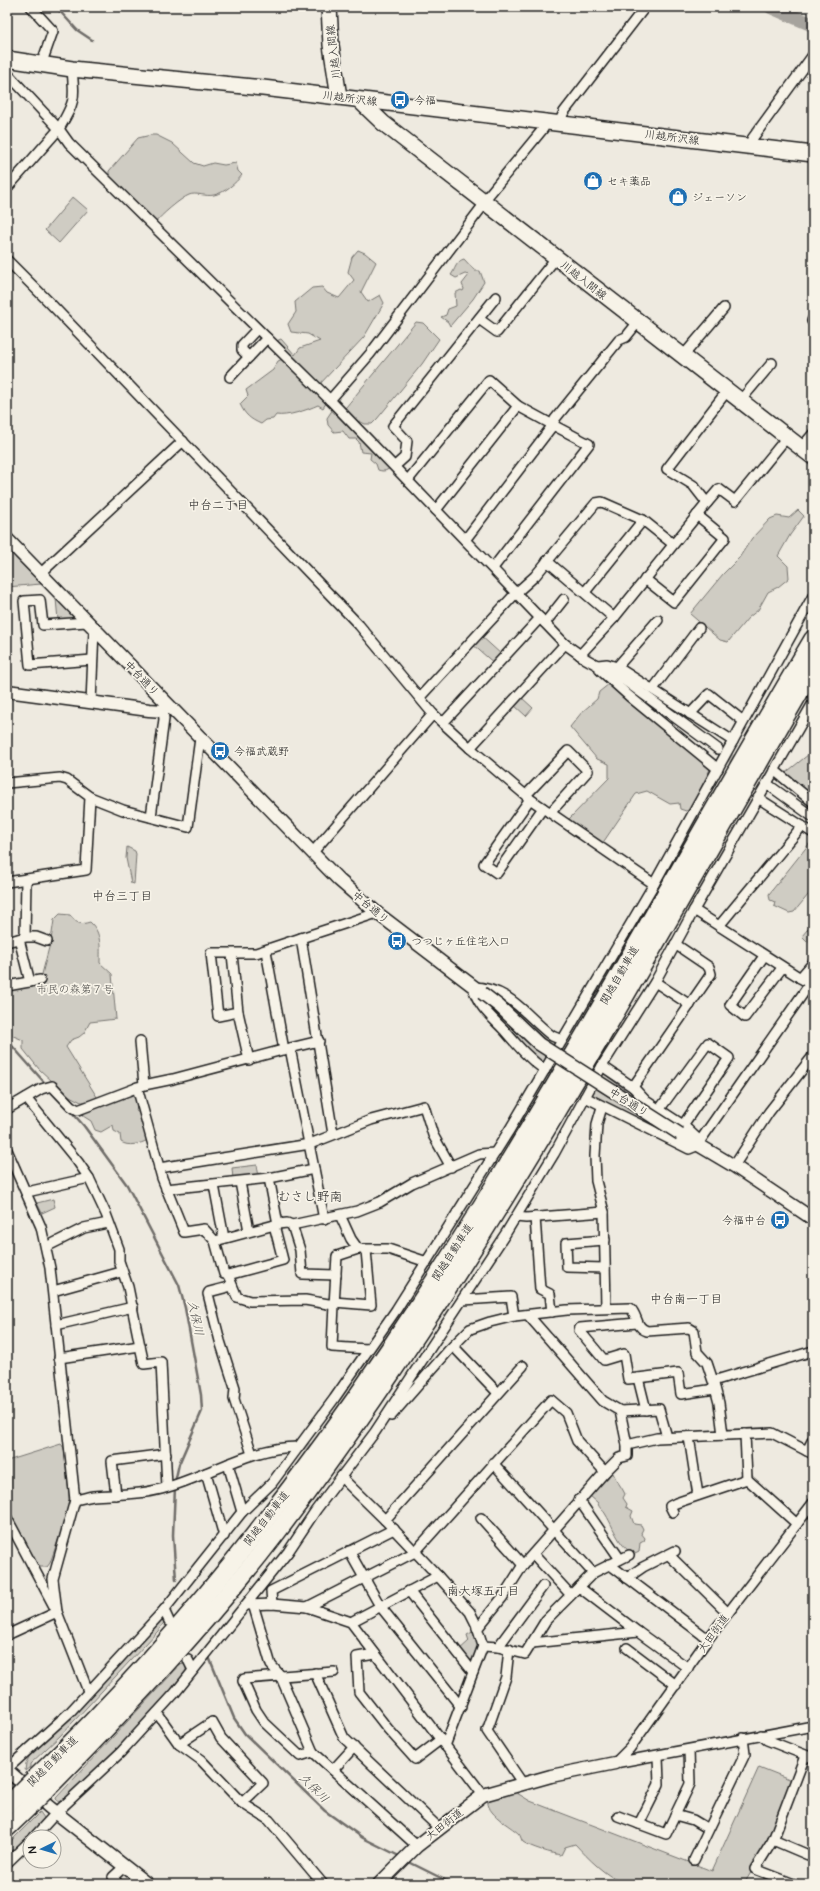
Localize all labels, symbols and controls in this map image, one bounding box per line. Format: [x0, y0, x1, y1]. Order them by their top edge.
street label: 川越入間線 [323, 24, 344, 80]
street label: 川越所沢線 [322, 88, 378, 109]
bus stop icon: 今福 [389, 89, 411, 111]
place label: 今福 [414, 93, 436, 108]
street label: 川越所沢線 [644, 127, 700, 148]
shop icon: セキ薬品 [582, 170, 604, 192]
place label: セキ薬品 [607, 174, 651, 189]
shop icon: ジェーソン [667, 186, 689, 208]
place label: ジェーソン [692, 190, 747, 205]
street label: 川越入間線 [557, 258, 610, 303]
district label: 中台二丁目 [188, 497, 248, 514]
street label: 中台通り [121, 657, 162, 699]
bus stop icon: 今福武蔵野 [209, 740, 231, 762]
place label: 今福武蔵野 [234, 744, 289, 759]
street label: 中台通り [349, 887, 392, 927]
district label: 中台三丁目 [92, 888, 152, 905]
bus stop icon: つつじヶ丘住宅入口 [386, 930, 408, 952]
place label: つつじヶ丘住宅入口 [411, 934, 510, 949]
street label: 関越自動車道 [596, 943, 642, 1008]
park label: 市民の森第７号 [37, 982, 114, 997]
street label: 中台通り [606, 1084, 651, 1120]
district label: むさし野南 [277, 1188, 343, 1206]
bus stop icon: 今福中台 [769, 1209, 791, 1231]
place label: 今福中台 [722, 1213, 766, 1228]
street label: 関越自動車道 [428, 1221, 477, 1284]
district label: 中台南一丁目 [650, 1291, 722, 1308]
water label: 久保川 [183, 1299, 208, 1337]
street label: 関越自動車道 [240, 1488, 293, 1549]
district label: 南大塚五丁目 [447, 1583, 519, 1600]
street label: 大田街道 [694, 1611, 732, 1656]
street label: 関越自動車道 [24, 1733, 81, 1790]
water label: 久保川 [295, 1770, 332, 1807]
street label: 大田街道 [422, 1805, 466, 1844]
north arrow [22, 1829, 62, 1869]
text: N [25, 1846, 40, 1854]

